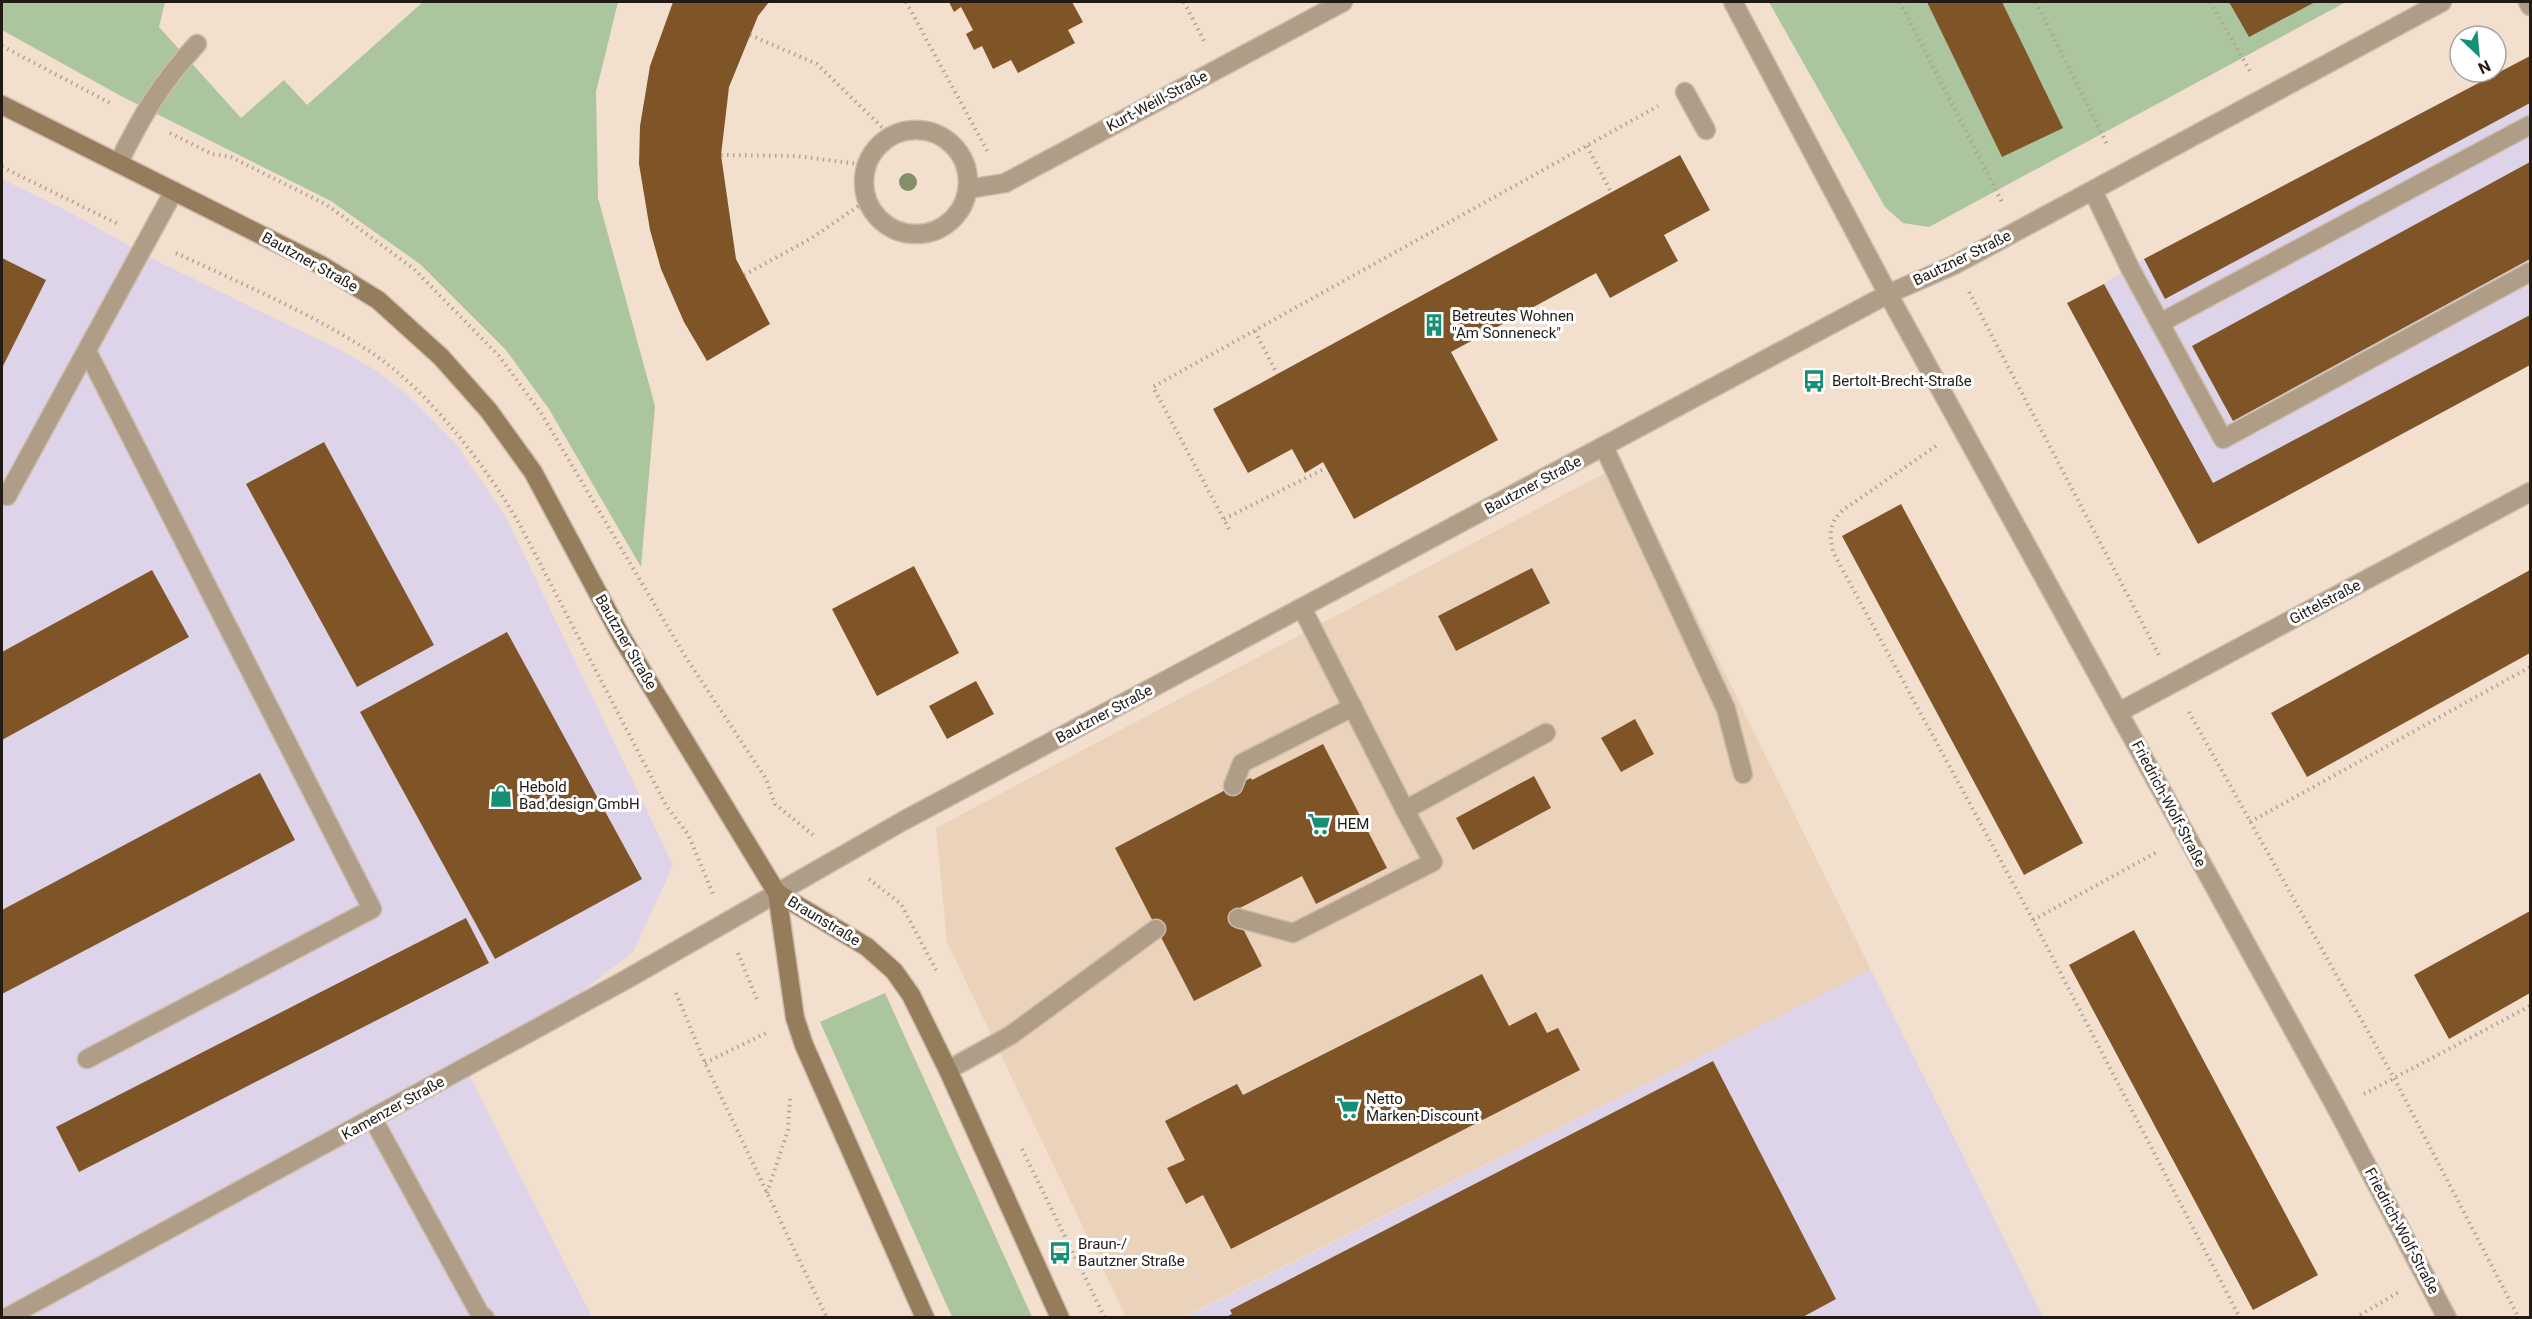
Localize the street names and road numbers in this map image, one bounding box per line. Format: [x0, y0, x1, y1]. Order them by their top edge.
street label: Kurt-Weill-Straße [1103, 67, 1211, 135]
street label: Bautzner Straße [1910, 226, 2014, 290]
street label: Bautzner Straße [259, 228, 361, 296]
street label: Bautzner Straße [1482, 452, 1584, 518]
street label: Gittelstraße [2286, 576, 2364, 628]
street label: Bautzner Straße [592, 591, 661, 693]
street label: Bautzner Straße [1053, 681, 1155, 747]
street label: Friedrich-Wolf-Straße [2128, 738, 2210, 870]
street label: Braunstraße [785, 892, 864, 950]
street label: Kamenzer Straße [338, 1072, 448, 1144]
street label: Friedrich-Wolf-Straße [2361, 1165, 2443, 1297]

